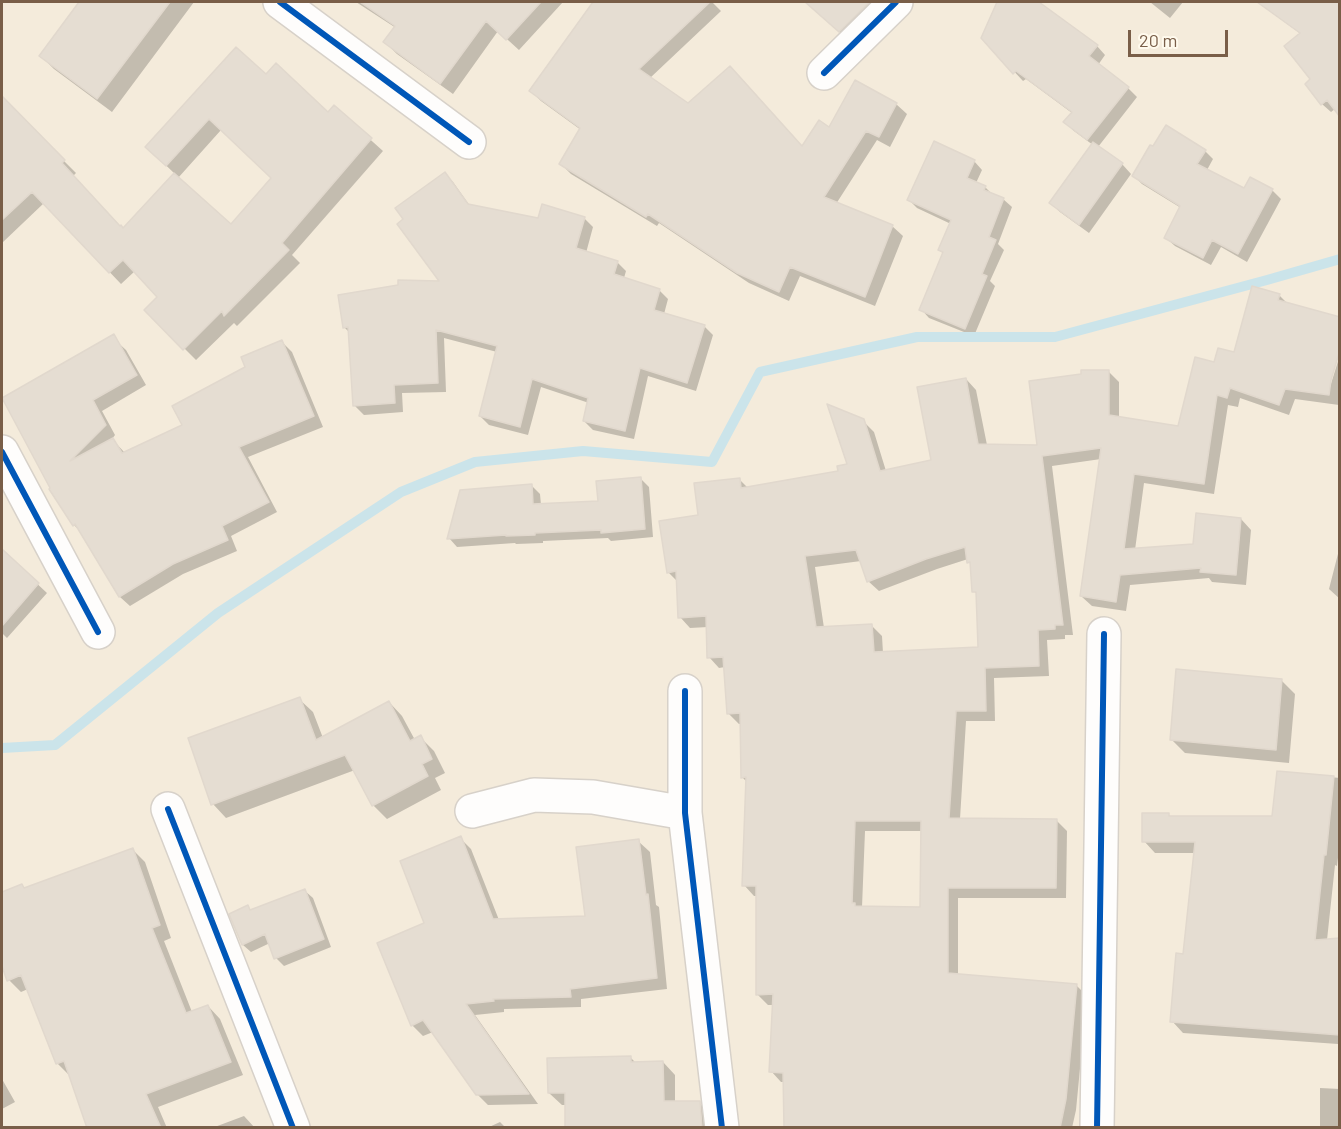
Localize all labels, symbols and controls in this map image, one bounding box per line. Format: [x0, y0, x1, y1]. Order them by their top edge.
scale bar [1131, 18, 1232, 56]
text: 20 m [1139, 29, 1177, 51]

